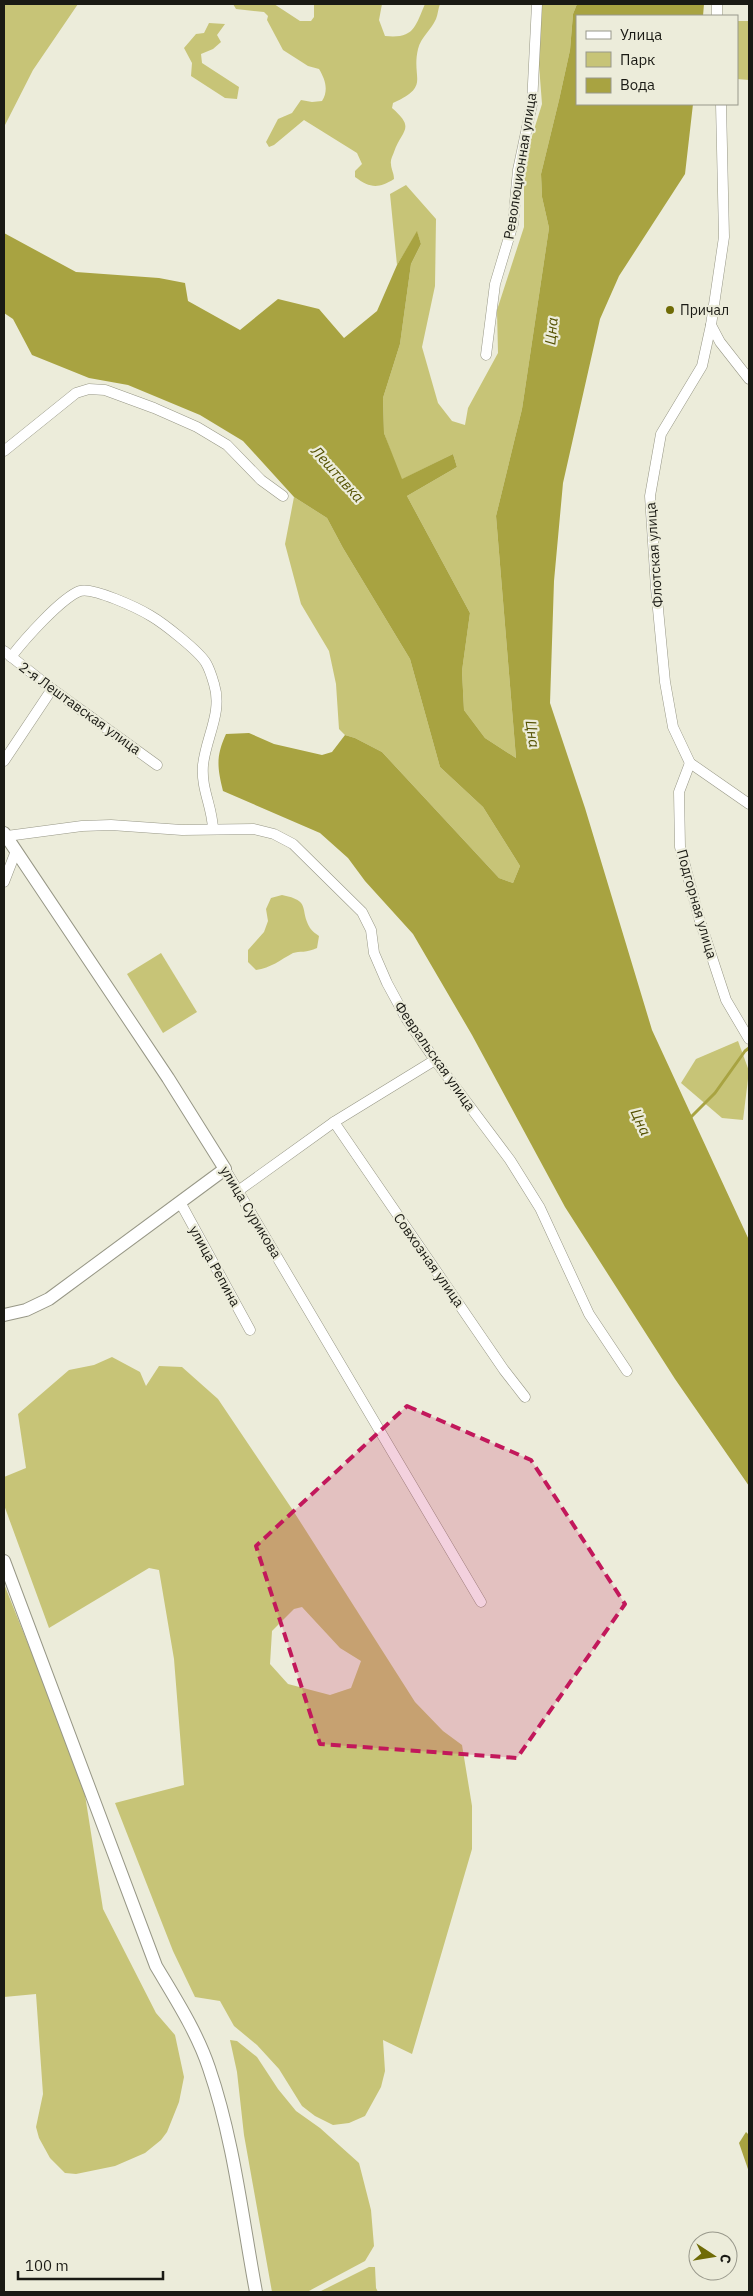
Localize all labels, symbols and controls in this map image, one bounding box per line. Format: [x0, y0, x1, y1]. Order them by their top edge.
legend [576, 15, 738, 105]
text: Улица [620, 25, 662, 44]
text: Парк [620, 50, 655, 69]
text: Вода [620, 75, 655, 94]
street label: Революционная улица [500, 91, 541, 241]
place label: Причал [680, 301, 729, 319]
marker: Причал [664, 304, 676, 316]
water label: Цна [540, 316, 562, 346]
water label: Лештавка [307, 441, 369, 506]
street label: Флотская улица [641, 501, 667, 608]
street label: 2-я Лештавская улица [15, 658, 145, 759]
water label: Цна [521, 719, 545, 749]
street label: Подгорная улица [673, 847, 721, 961]
street label: Февральская улица [390, 998, 480, 1115]
water label: Цна [627, 1105, 656, 1139]
street label: улица Сурикова [216, 1163, 286, 1262]
street label: Совхозная улица [390, 1209, 469, 1311]
street label: улица Репина [185, 1222, 245, 1310]
north arrow [688, 2231, 738, 2281]
scale bar [18, 2248, 162, 2280]
text: С [716, 2252, 735, 2265]
text: 100 m [25, 2256, 69, 2275]

